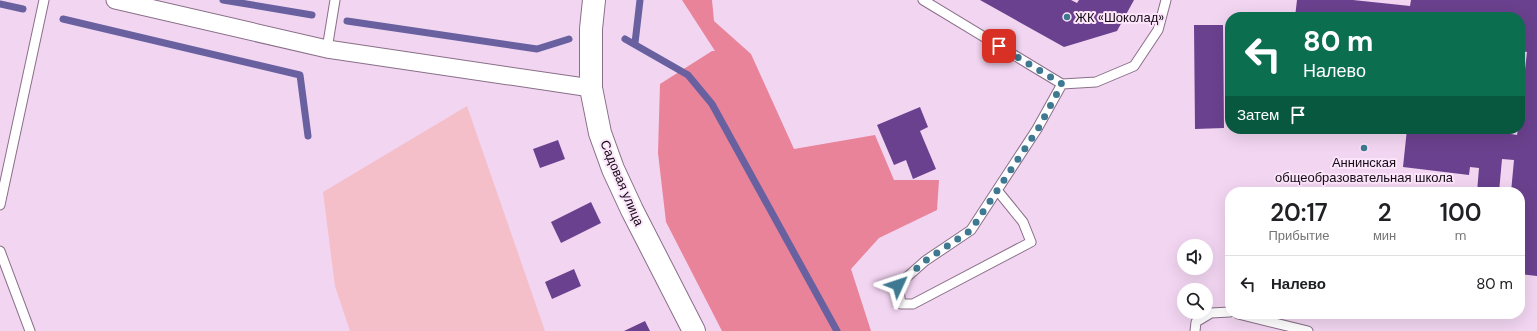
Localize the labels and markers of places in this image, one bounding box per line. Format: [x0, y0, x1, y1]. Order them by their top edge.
place label: ЖК «Шоколад» [1075, 9, 1164, 26]
marker: ЖК «Шоколад» [1062, 12, 1072, 22]
pin [982, 29, 1016, 63]
marker: Аннинская общеобразовательная школа [1359, 143, 1369, 153]
place label: Аннинская общеобразовательная школа [1275, 154, 1454, 186]

